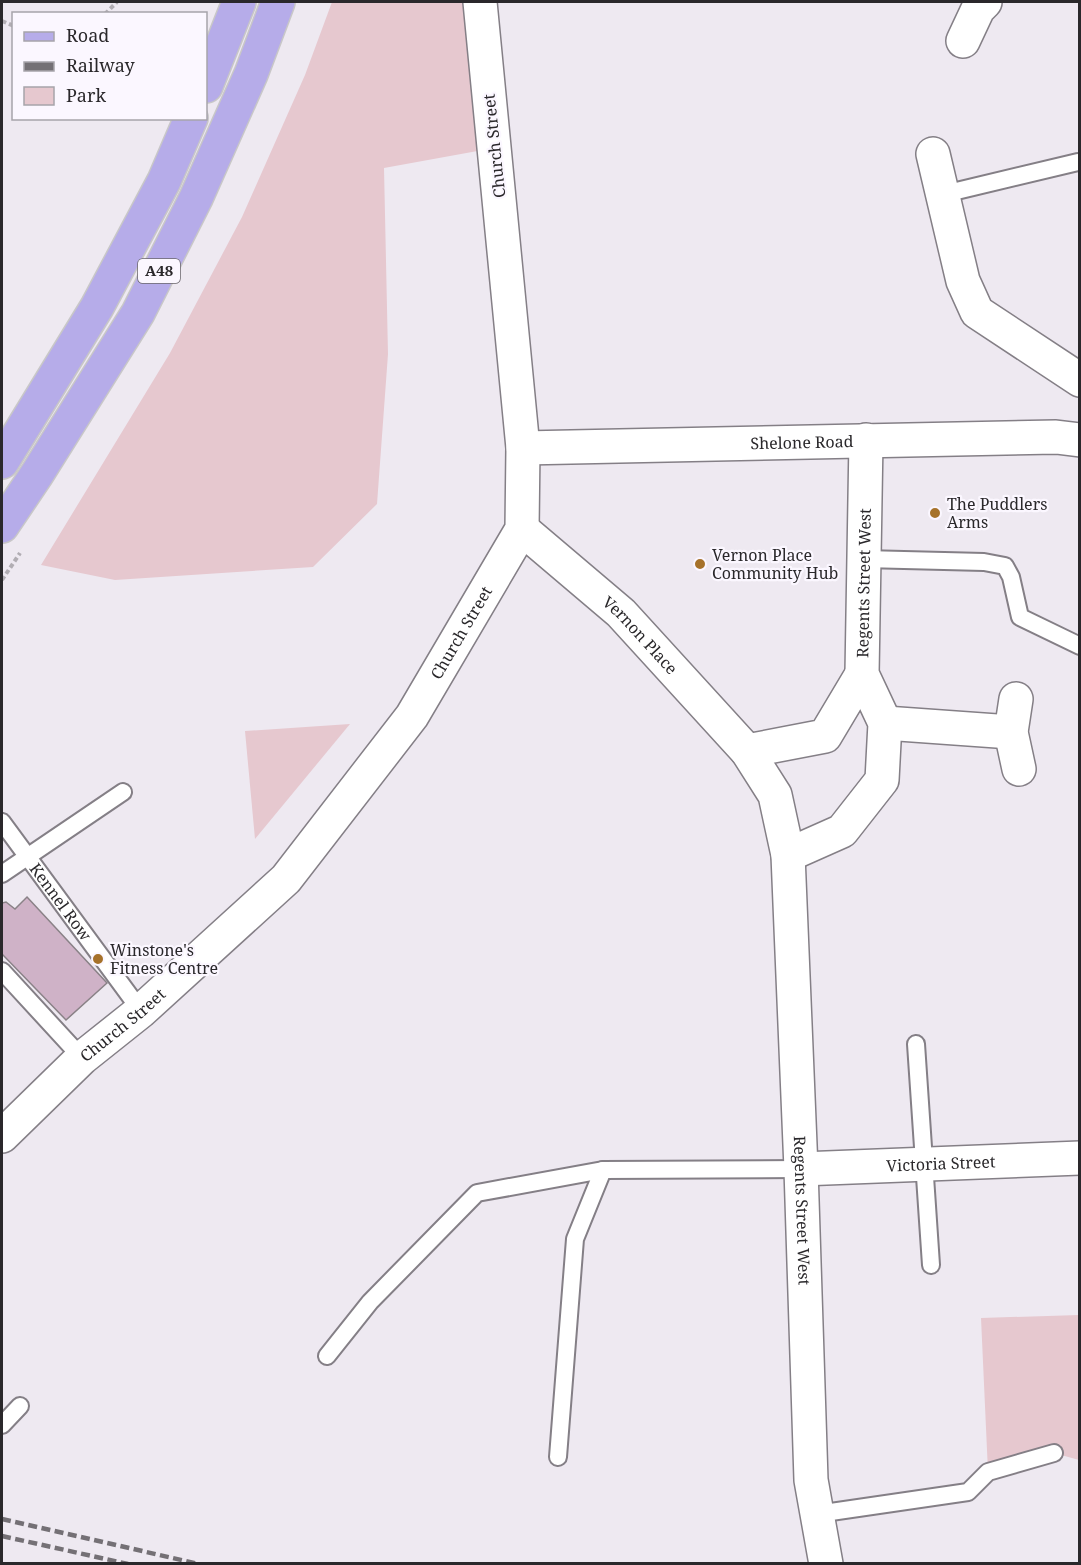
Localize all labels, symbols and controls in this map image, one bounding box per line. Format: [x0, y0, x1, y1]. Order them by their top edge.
legend [12, 12, 207, 120]
text: Road [66, 23, 109, 47]
text: Railway [66, 53, 136, 77]
text: Park [66, 83, 106, 107]
street label: Church Street [478, 93, 510, 199]
road number: A48 [138, 259, 180, 283]
street label: Shelone Road [750, 430, 854, 454]
place label: The Puddlers Arms [947, 493, 1047, 533]
marker: The Puddlers Arms [928, 506, 942, 520]
street label: Regents Street West [851, 508, 876, 658]
place label: Vernon Place Community Hub [712, 544, 838, 584]
marker: Vernon Place Community Hub [693, 557, 707, 571]
street label: Church Street [425, 582, 497, 683]
street label: Vernon Place [598, 591, 683, 679]
street label: Kennel Row [25, 858, 97, 945]
place label: Winstone's Fitness Centre [110, 939, 218, 979]
marker: Winstone's Fitness Centre [91, 952, 105, 966]
street label: Church Street [75, 983, 170, 1067]
street label: Regents Street West [789, 1135, 816, 1286]
street label: Victoria Street [886, 1150, 996, 1177]

